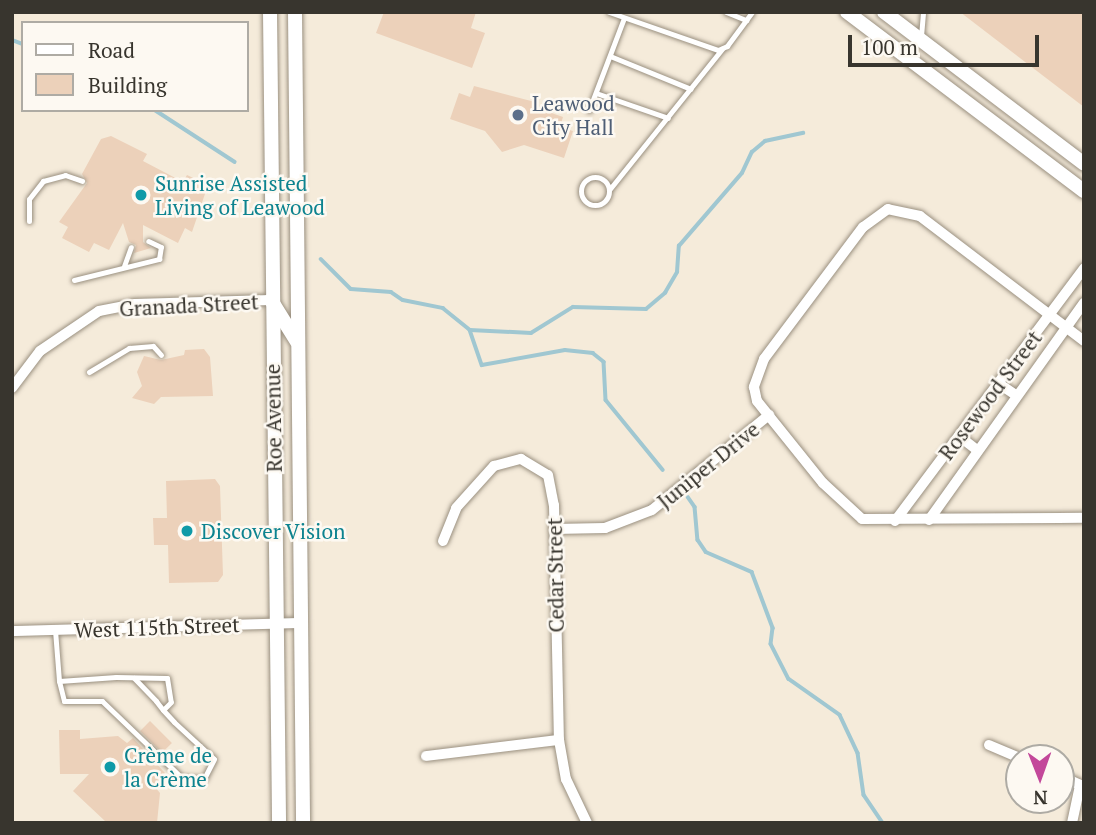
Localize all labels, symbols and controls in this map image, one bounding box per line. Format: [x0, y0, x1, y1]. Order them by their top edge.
legend [21, 21, 248, 112]
scale bar [851, 21, 1042, 65]
text: 100 m [861, 33, 918, 61]
text: Road [88, 36, 135, 64]
text: Building [88, 71, 167, 99]
place label: Leawood City Hall [532, 90, 615, 140]
marker: Leawood City Hall [510, 107, 526, 123]
place label: Sunrise Assisted Living of Leawood [155, 170, 325, 220]
marker: Sunrise Assisted Living of Leawood [133, 187, 149, 203]
street label: Granada Street [119, 289, 259, 321]
street label: Rosewood Street [933, 325, 1047, 465]
street label: Roe Avenue [259, 363, 287, 473]
street label: Juniper Drive [652, 416, 764, 514]
street label: Cedar Street [541, 517, 569, 633]
place label: Discover Vision [201, 518, 346, 544]
marker: Discover Vision [179, 523, 195, 539]
street label: West 115th Street [74, 612, 240, 642]
place label: Crème de la Crème [124, 742, 212, 792]
north arrow [1005, 744, 1075, 814]
marker: Crème de la Crème [102, 759, 118, 775]
text: N [1033, 786, 1048, 811]

